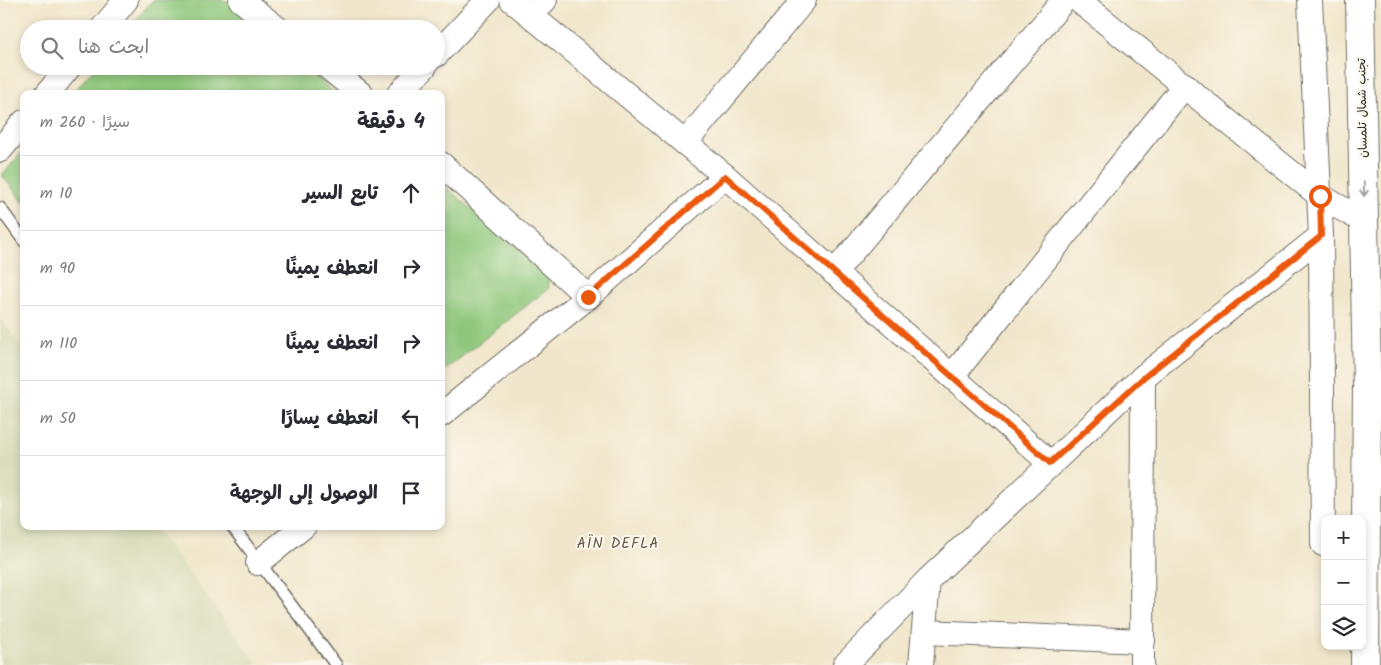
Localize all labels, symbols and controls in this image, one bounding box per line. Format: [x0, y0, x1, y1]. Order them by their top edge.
search box [20, 20, 445, 75]
text: ابحث هنا [78, 33, 149, 63]
icon: search [38, 34, 66, 62]
street label: تجنب شمال تلمسان [1352, 58, 1373, 158]
text: 4 دقيقة [357, 106, 425, 139]
text: سيرًا · 260 m [40, 110, 130, 135]
text: تابع السير [303, 179, 378, 209]
icon: ahead [397, 179, 425, 207]
one-way arrow [1359, 180, 1369, 196]
text: 10 m [40, 181, 72, 206]
route start [1309, 185, 1332, 208]
text: انعطف يمينًا [286, 254, 378, 284]
icon: right [397, 254, 425, 282]
text: 90 m [40, 256, 75, 281]
route end [577, 286, 600, 309]
text: انعطف يمينًا [286, 329, 378, 359]
icon: right [397, 329, 425, 357]
text: 110 m [40, 331, 77, 356]
text: انعطف يسارًا [281, 404, 378, 434]
icon: left [397, 404, 425, 432]
text: 50 m [40, 406, 76, 431]
text: الوصول إلى الوجهة [230, 479, 378, 509]
icon: arrive [397, 479, 425, 507]
map controls [1321, 515, 1366, 650]
button: + [1321, 515, 1366, 560]
district label: AÏN DEFLA [577, 532, 659, 556]
button: − [1321, 560, 1366, 605]
button: layers [1321, 605, 1366, 650]

